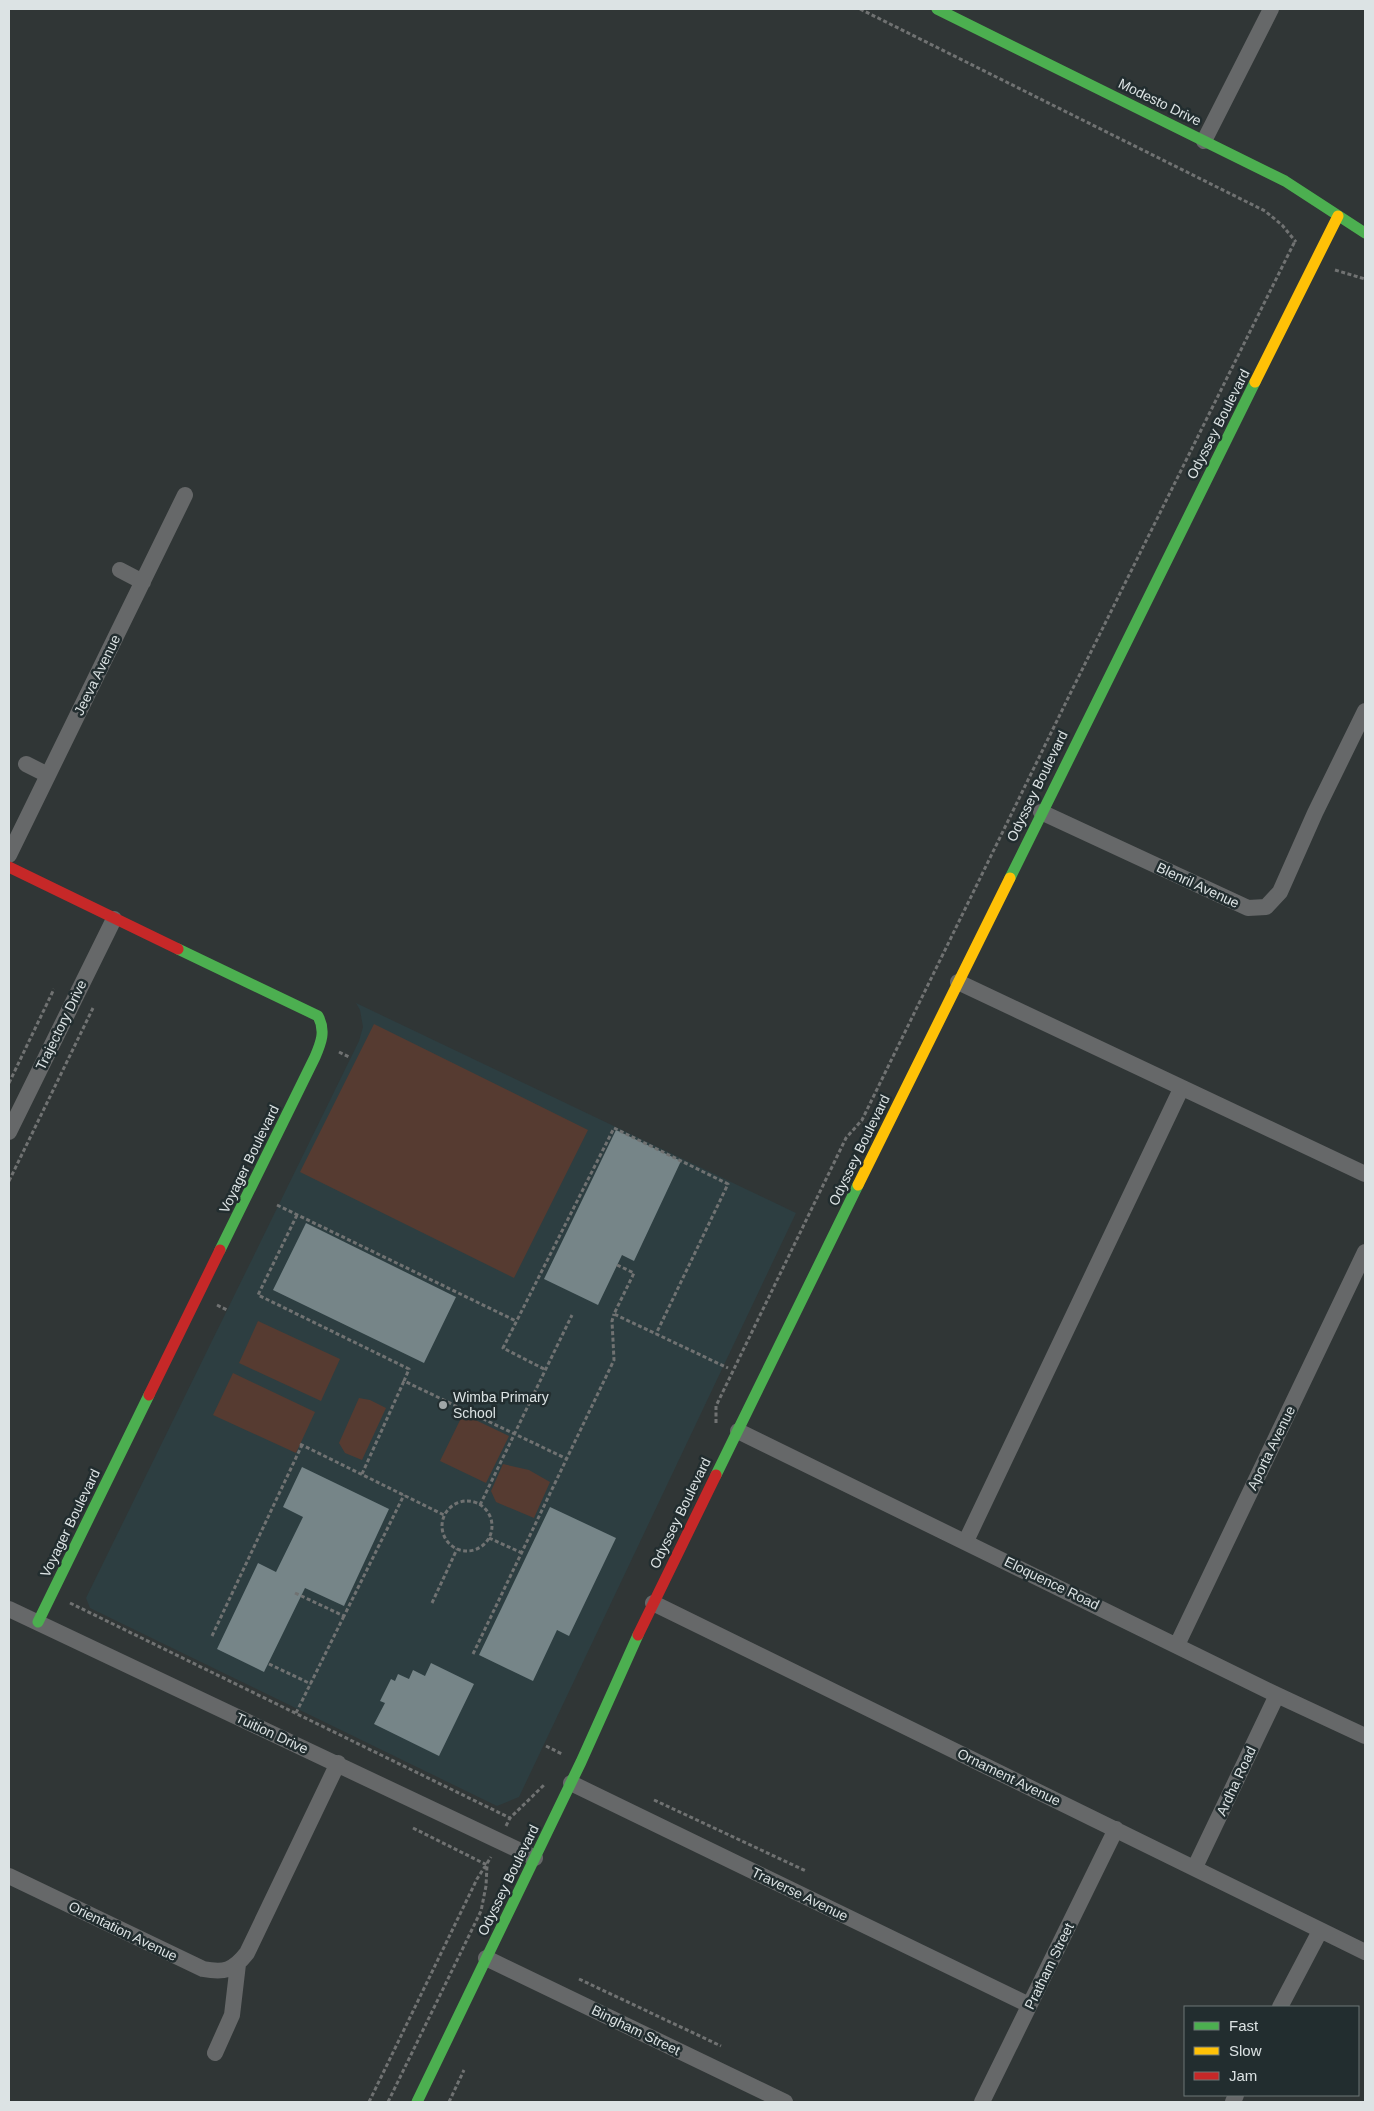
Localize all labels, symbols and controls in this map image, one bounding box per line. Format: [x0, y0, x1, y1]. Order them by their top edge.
street label: Modesto Drive [1116, 75, 1204, 129]
street label: Odyssey Boulevard [1183, 366, 1253, 482]
street label: Jeeva Avenue [71, 632, 124, 718]
street label: Odyssey Boulevard [1003, 728, 1071, 844]
street label: Blenril Avenue [1154, 859, 1242, 911]
street label: Trajectory Drive [32, 977, 90, 1073]
street label: Odyssey Boulevard [825, 1092, 893, 1208]
street label: Voyager Boulevard [216, 1102, 282, 1216]
place label: Wimba Primary School [453, 1389, 549, 1421]
marker: Wimba Primary School [437, 1399, 449, 1411]
street label: Aporta Avenue [1244, 1403, 1298, 1493]
street label: Odyssey Boulevard [646, 1455, 714, 1571]
street label: Voyager Boulevard [37, 1466, 103, 1580]
street label: Eloquence Road [1002, 1553, 1102, 1613]
street label: Tuition Drive [233, 1709, 311, 1757]
street label: Ardha Road [1213, 1744, 1259, 1818]
street label: Ornament Avenue [955, 1745, 1063, 1809]
street label: Odyssey Boulevard [474, 1822, 542, 1938]
street label: Traverse Avenue [749, 1864, 851, 1924]
street label: Orientation Avenue [66, 1898, 180, 1964]
street label: Pratham Street [1021, 1920, 1077, 2012]
street label: Bingham Street [589, 2002, 683, 2058]
legend [1184, 2006, 1359, 2096]
text: Fast [1229, 2017, 1259, 2034]
text: Slow [1229, 2042, 1262, 2059]
text: Jam [1229, 2067, 1257, 2084]

